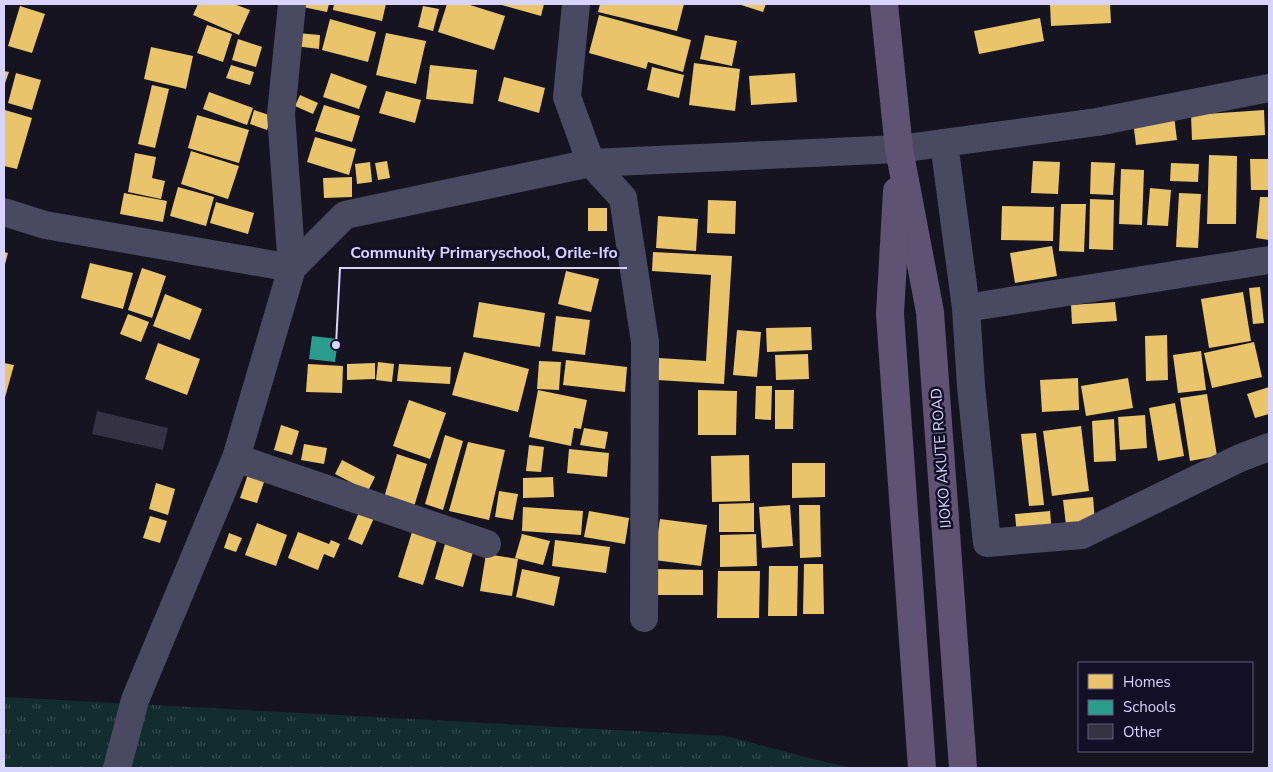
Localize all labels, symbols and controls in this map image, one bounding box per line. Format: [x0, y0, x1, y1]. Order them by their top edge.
callout: Community Primaryschool, Orile-Ifo [340, 237, 627, 268]
text: Community Primaryschool, Orile-Ifo [350, 242, 618, 264]
street label: IJOKO AKUTE ROAD [926, 387, 956, 529]
legend [1078, 662, 1253, 752]
text: Homes [1123, 672, 1171, 692]
text: Schools [1123, 697, 1176, 717]
text: Other [1123, 722, 1162, 742]

